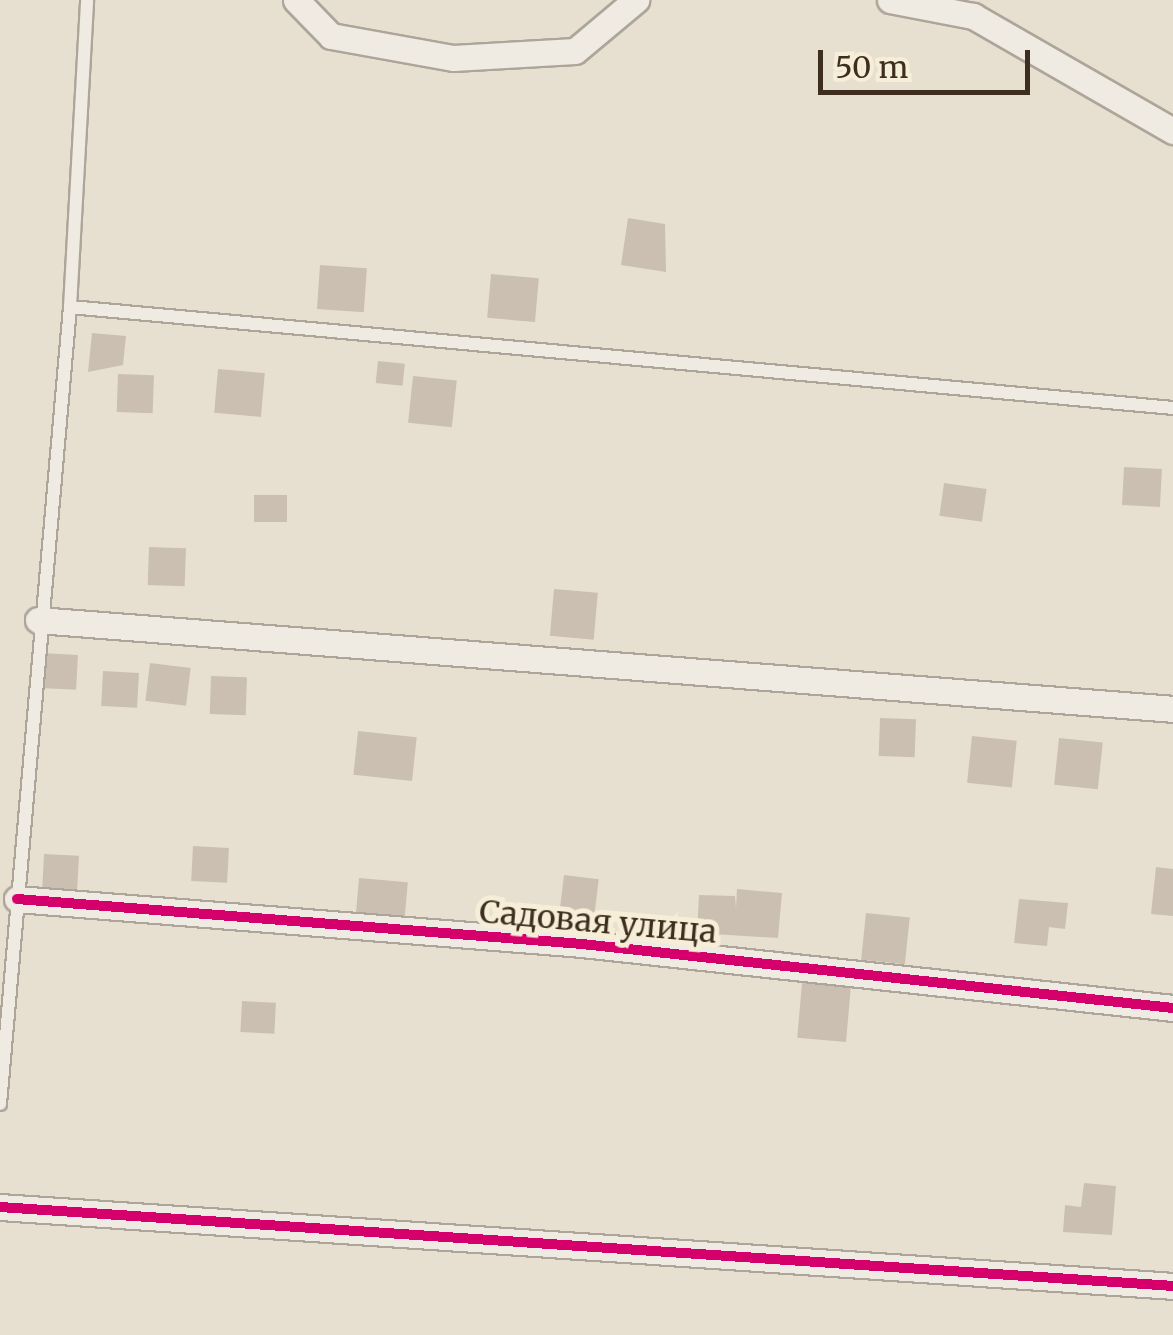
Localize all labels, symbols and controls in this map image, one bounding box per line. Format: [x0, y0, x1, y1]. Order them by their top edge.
scale bar [823, 30, 1036, 92]
text: 50 m [835, 48, 908, 86]
street label: Садовая улица [478, 892, 718, 952]

